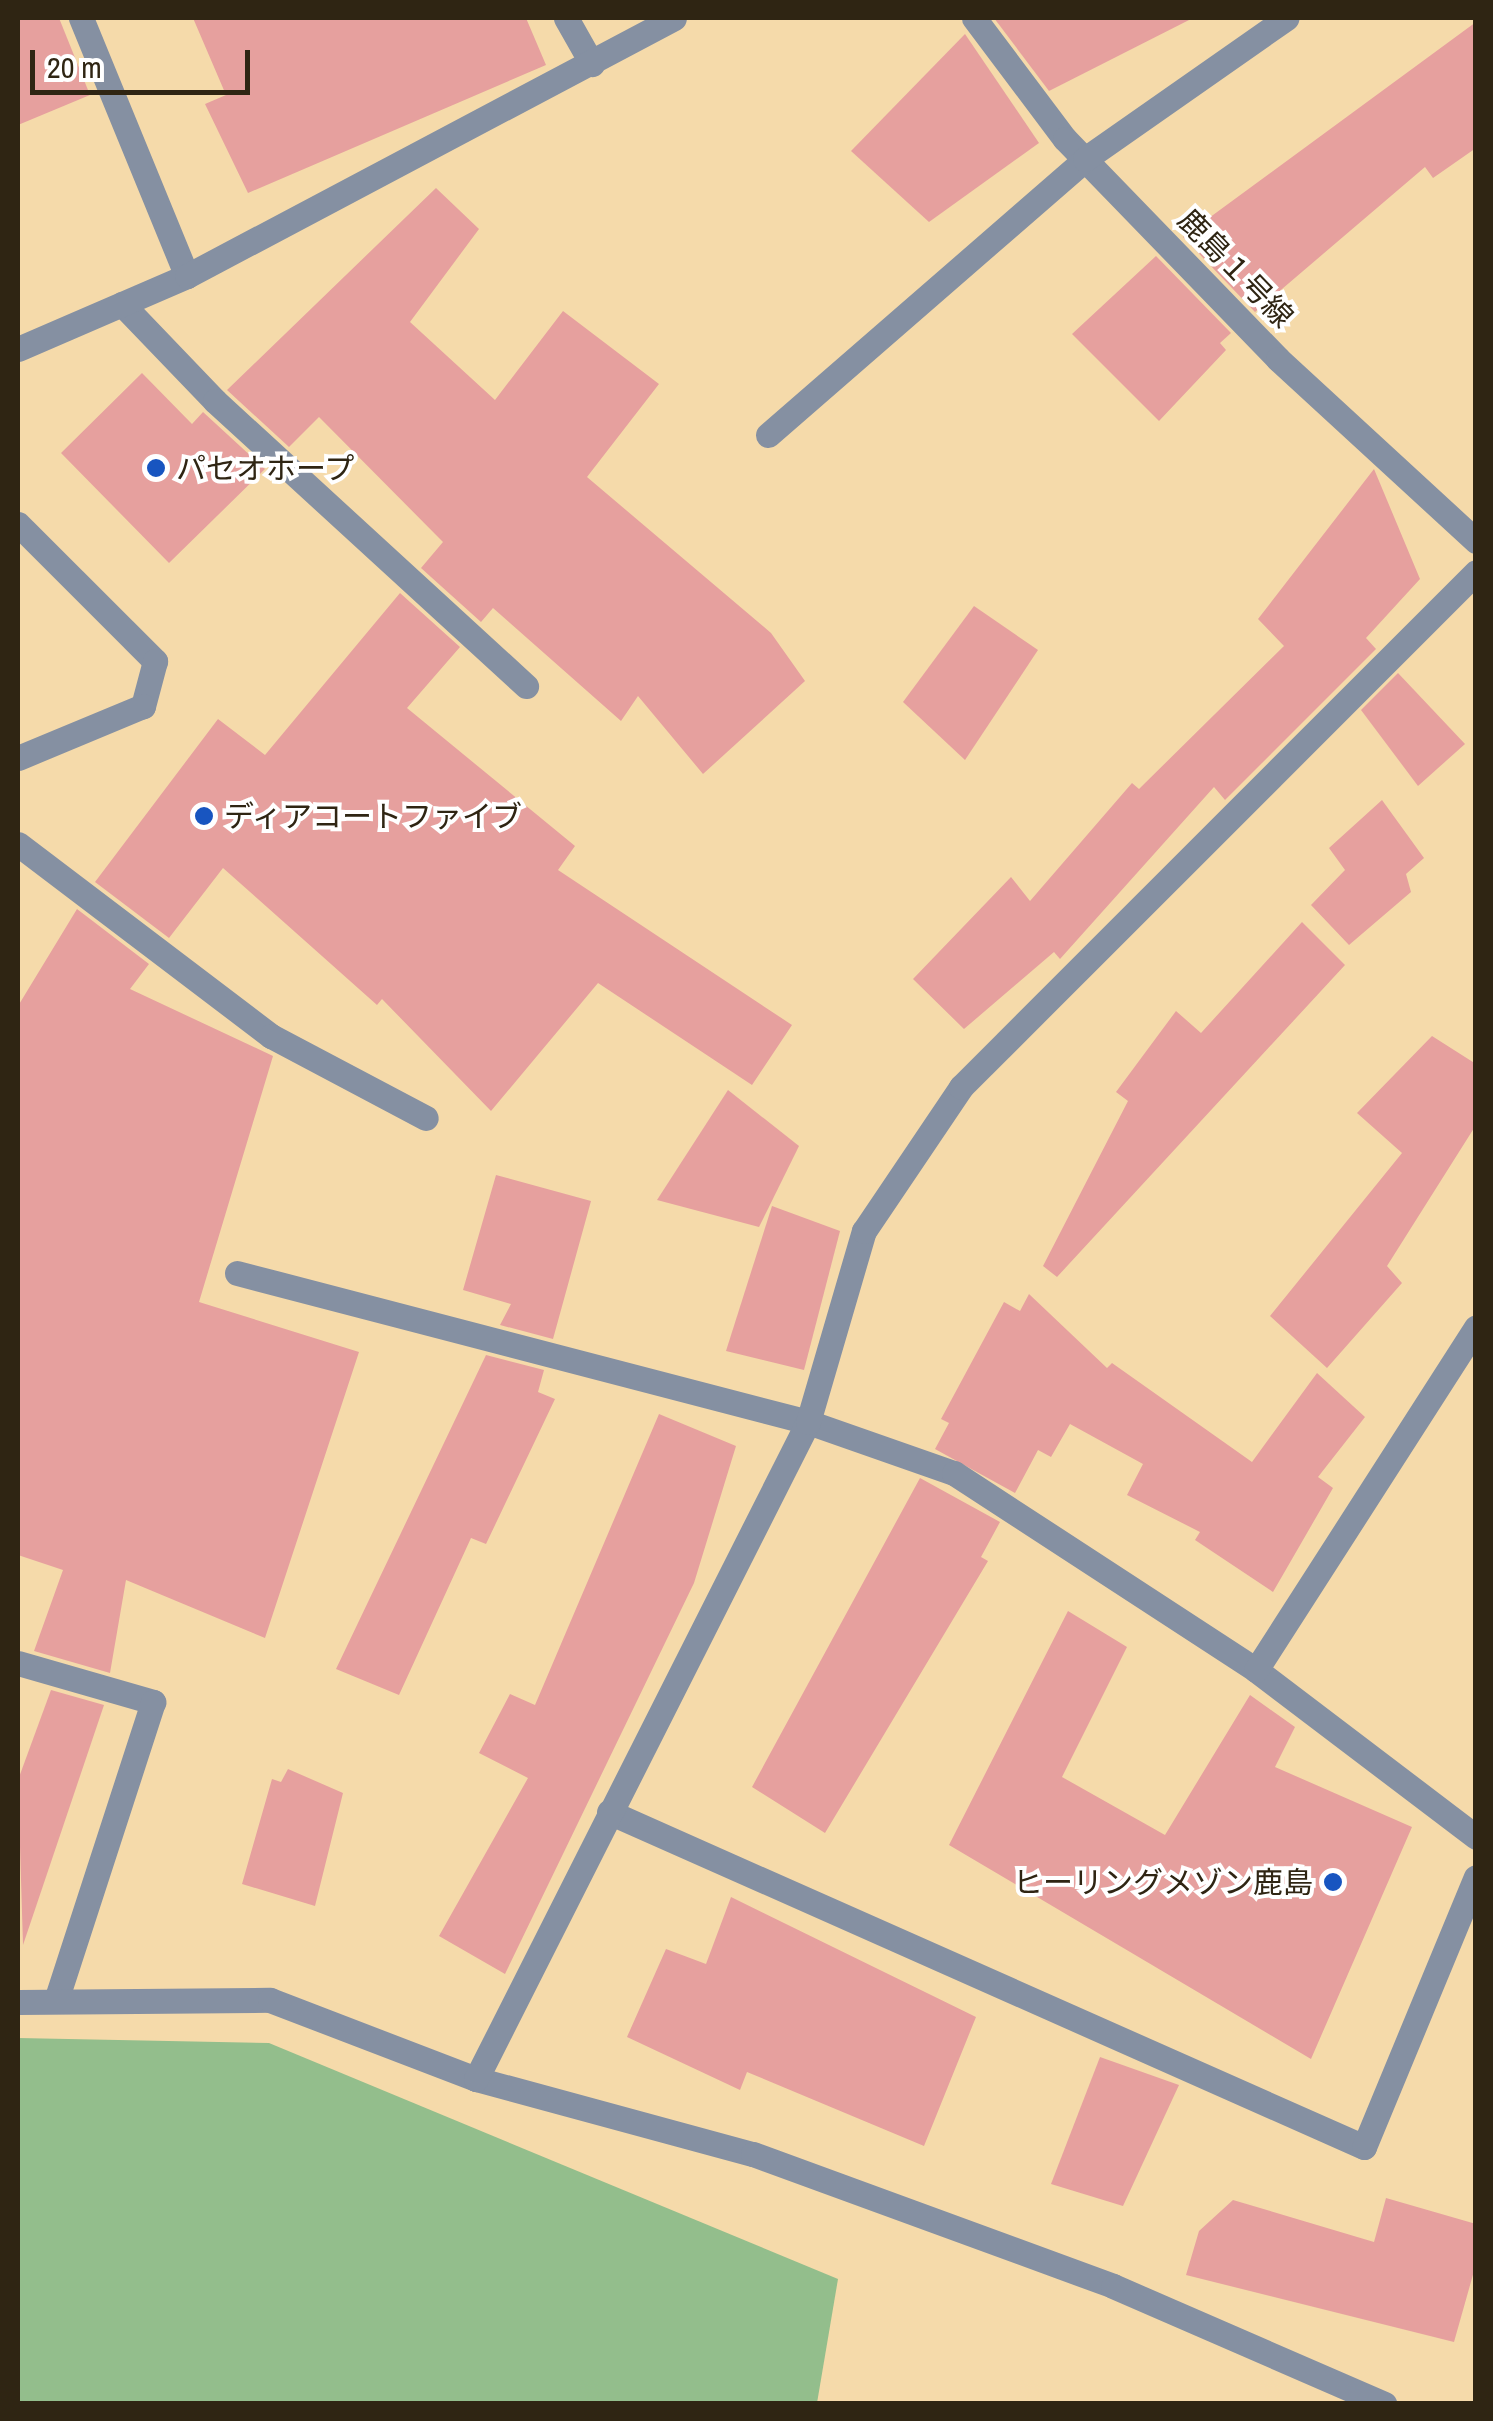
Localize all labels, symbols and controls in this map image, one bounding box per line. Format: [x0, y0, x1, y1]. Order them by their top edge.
scale bar [35, 30, 255, 92]
text: 20 m [47, 47, 102, 87]
street label: 鹿島１号線 [1171, 202, 1301, 334]
place label: パセオホープ [176, 450, 356, 486]
marker: パセオホープ [145, 457, 167, 479]
place label: ディアコートファイブ [224, 798, 524, 834]
marker: ディアコートファイブ [193, 805, 215, 827]
place label: ヒーリングメゾン鹿島 [1013, 1864, 1313, 1900]
marker: ヒーリングメゾン鹿島 [1322, 1871, 1344, 1893]

